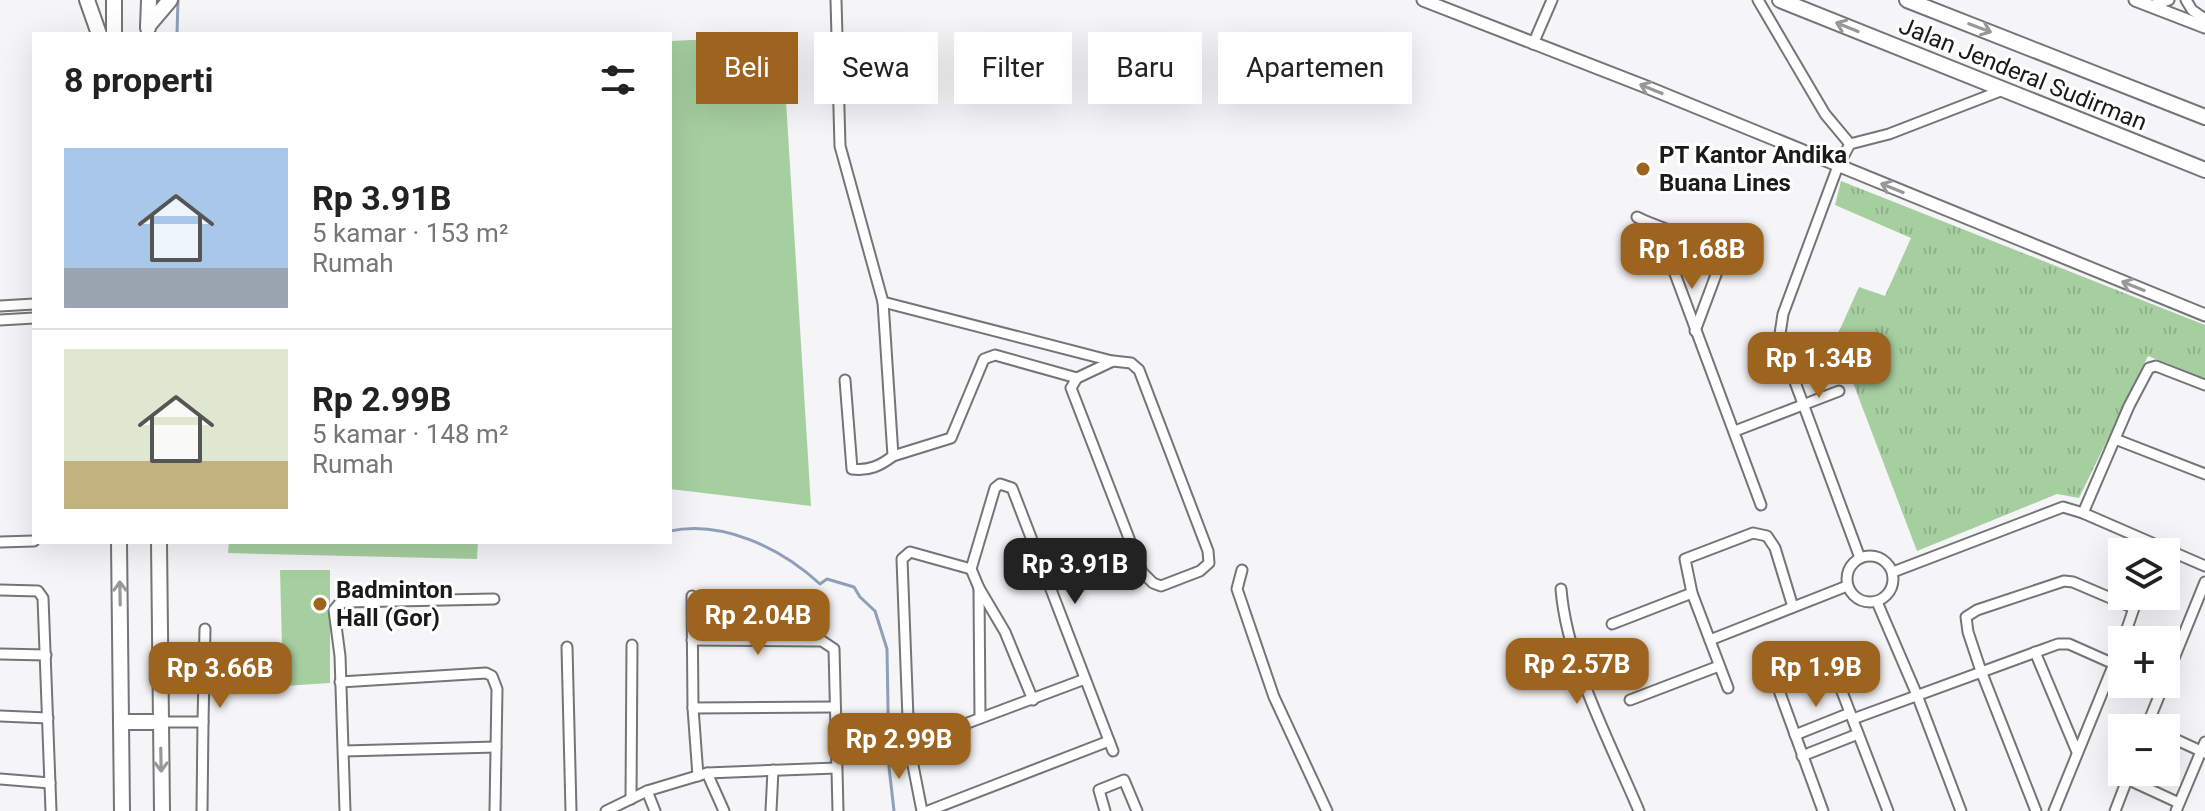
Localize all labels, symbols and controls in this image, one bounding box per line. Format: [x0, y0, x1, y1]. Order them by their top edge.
street label: Jalan Jenderal Sudirman [1895, 11, 2151, 137]
one-way arrow [1835, 19, 1860, 33]
one-way arrow [1967, 22, 1992, 37]
chip: Beli [696, 32, 798, 104]
chip: Sewa [814, 32, 938, 104]
chip: Filter [954, 32, 1072, 104]
chip: Baru [1088, 32, 1202, 104]
chip: Apartemen [1218, 32, 1412, 104]
icon: filters [596, 58, 640, 102]
text: 8 properti [64, 60, 213, 100]
one-way arrow [1639, 81, 1664, 96]
place label: PT Kantor Andika Buana Lines [1659, 141, 1847, 197]
marker: PT Kantor Andika Buana Lines [1634, 160, 1652, 178]
text: Rp 3.91B [312, 178, 451, 218]
icon: home [128, 180, 224, 276]
one-way arrow [1880, 180, 1905, 194]
text: 5 kamar · 153 m² [312, 218, 508, 248]
pin: Rp 1.68B [1609, 223, 1775, 291]
text: Rp 1.68B [1639, 234, 1745, 264]
text: Rumah [312, 248, 394, 278]
one-way arrow [2121, 278, 2146, 292]
pin: Rp 1.34B [1736, 332, 1902, 400]
text: Rp 1.34B [1766, 343, 1872, 373]
text: Rp 2.99B [312, 379, 451, 419]
icon: home [128, 381, 224, 477]
text: 5 kamar · 148 m² [312, 419, 508, 449]
text: Rumah [312, 449, 394, 479]
pin: Rp 3.91B [992, 538, 1158, 606]
map controls [2108, 538, 2180, 786]
button: layers [2108, 538, 2180, 610]
text: Rp 3.91B [1022, 549, 1128, 579]
place label: Badminton Hall (Gor) [336, 576, 453, 632]
one-way arrow [112, 580, 128, 607]
pin: Rp 2.04B [675, 589, 841, 657]
marker: Badminton Hall (Gor) [311, 595, 329, 613]
text: Rp 2.04B [705, 600, 811, 630]
button: + [2108, 626, 2180, 698]
pin: Rp 2.57B [1494, 638, 1660, 706]
pin: Rp 1.9B [1742, 641, 1890, 709]
pin: Rp 3.66B [137, 642, 303, 710]
text: Rp 2.57B [1524, 649, 1630, 679]
text: Rp 1.9B [1770, 652, 1862, 682]
text: Rp 3.66B [167, 653, 273, 683]
pin: Rp 2.99B [816, 713, 982, 781]
button: − [2108, 714, 2180, 786]
text: Rp 2.99B [846, 724, 952, 754]
one-way arrow [154, 746, 169, 773]

